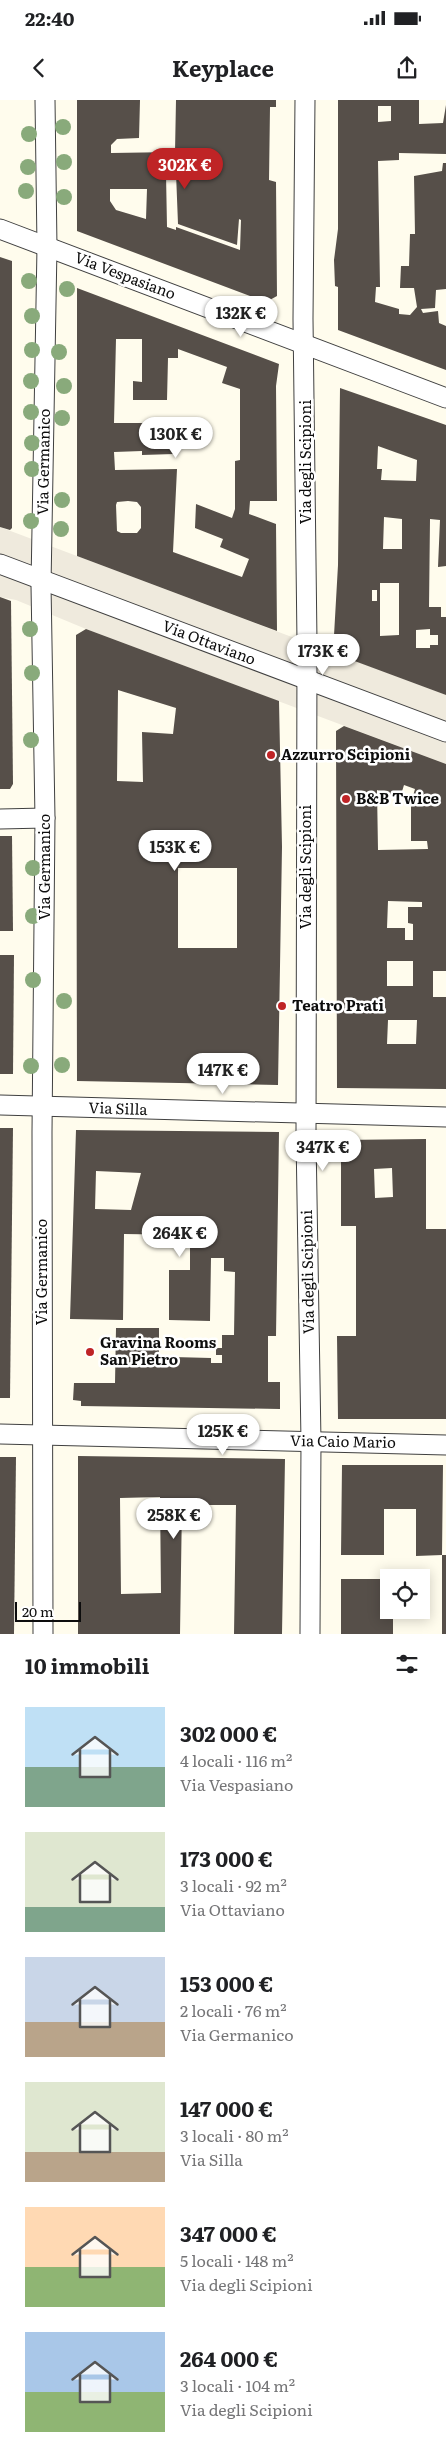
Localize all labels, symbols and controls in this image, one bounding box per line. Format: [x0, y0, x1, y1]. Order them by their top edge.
text: 22:40 [25, 4, 75, 32]
text: Keyplace [172, 51, 274, 84]
icon: back [25, 54, 53, 82]
icon: share [393, 54, 421, 82]
pin: 302K € [144, 148, 226, 190]
text: 302K € [158, 152, 212, 176]
street label: Via Vespasiano [72, 245, 180, 304]
pin: 132K € [200, 296, 282, 338]
text: 132K € [216, 300, 266, 324]
street label: Via degli Scipioni [293, 400, 316, 524]
street label: Via Germanico [30, 408, 55, 515]
pin: 130K € [135, 416, 217, 459]
text: 130K € [150, 421, 202, 445]
street label: Via Ottaviano [160, 613, 260, 670]
pin: 173K € [282, 634, 364, 676]
text: 173K € [298, 638, 348, 662]
place label: Azzurro Scipioni [281, 742, 411, 765]
marker: Azzurro Scipioni [265, 749, 277, 761]
place label: B&B Twice [356, 786, 440, 809]
marker: B&B Twice [340, 793, 352, 805]
street label: Via degli Scipioni [293, 805, 316, 929]
street label: Via Germanico [32, 814, 55, 920]
pin: 153K € [134, 830, 216, 872]
text: 153K € [150, 834, 200, 858]
place label: Teatro Prati [292, 993, 384, 1016]
marker: Teatro Prati [276, 1000, 288, 1012]
pin: 147K € [182, 1052, 264, 1095]
text: 147K € [198, 1057, 248, 1081]
street label: Via Silla [88, 1095, 149, 1120]
pin: 347K € [282, 1130, 364, 1172]
text: 347K € [296, 1134, 350, 1158]
street label: Via degli Scipioni [294, 1210, 319, 1334]
pin: 264K € [139, 1216, 221, 1258]
street label: Via Germanico [29, 1219, 52, 1325]
text: 264K € [153, 1220, 207, 1244]
place label: Gravina Rooms San Pietro [100, 1330, 217, 1370]
marker: Gravina Rooms San Pietro [84, 1346, 96, 1358]
pin: 125K € [182, 1414, 264, 1456]
text: 125K € [198, 1418, 248, 1442]
street label: Via Caio Mario [290, 1428, 396, 1453]
pin: 258K € [133, 1498, 215, 1540]
text: 258K € [147, 1502, 201, 1526]
map controls [380, 1569, 430, 1619]
button: locate [380, 1569, 430, 1619]
scale bar [15, 1599, 81, 1622]
text: 20 m [22, 1601, 54, 1621]
text: 10 immobili [25, 1649, 149, 1680]
icon: filters [393, 1650, 421, 1678]
text: 302 000 € [180, 1717, 277, 1748]
icon: home [65, 1727, 125, 1787]
text: 4 locali · 116 m² [180, 1748, 292, 1772]
text: Via Vespasiano [180, 1772, 294, 1796]
text: 173 000 € [180, 1842, 273, 1873]
icon: home [65, 1852, 125, 1912]
text: 3 locali · 92 m² [180, 1873, 287, 1897]
text: Via Ottaviano [180, 1897, 285, 1921]
text: 153 000 € [180, 1967, 273, 1998]
icon: home [65, 1977, 125, 2037]
text: 2 locali · 76 m² [180, 1998, 287, 2022]
text: Via Germanico [180, 2022, 294, 2046]
text: 147 000 € [180, 2092, 273, 2123]
icon: home [65, 2102, 125, 2162]
text: 3 locali · 80 m² [180, 2123, 289, 2147]
text: Via Silla [180, 2147, 243, 2171]
text: 347 000 € [180, 2217, 277, 2248]
icon: home [65, 2227, 125, 2287]
text: 5 locali · 148 m² [180, 2248, 294, 2272]
text: Via degli Scipioni [180, 2272, 313, 2296]
text: 264 000 € [180, 2342, 278, 2373]
icon: home [65, 2352, 125, 2412]
text: 3 locali · 104 m² [180, 2373, 295, 2397]
text: Via degli Scipioni [180, 2397, 313, 2421]

